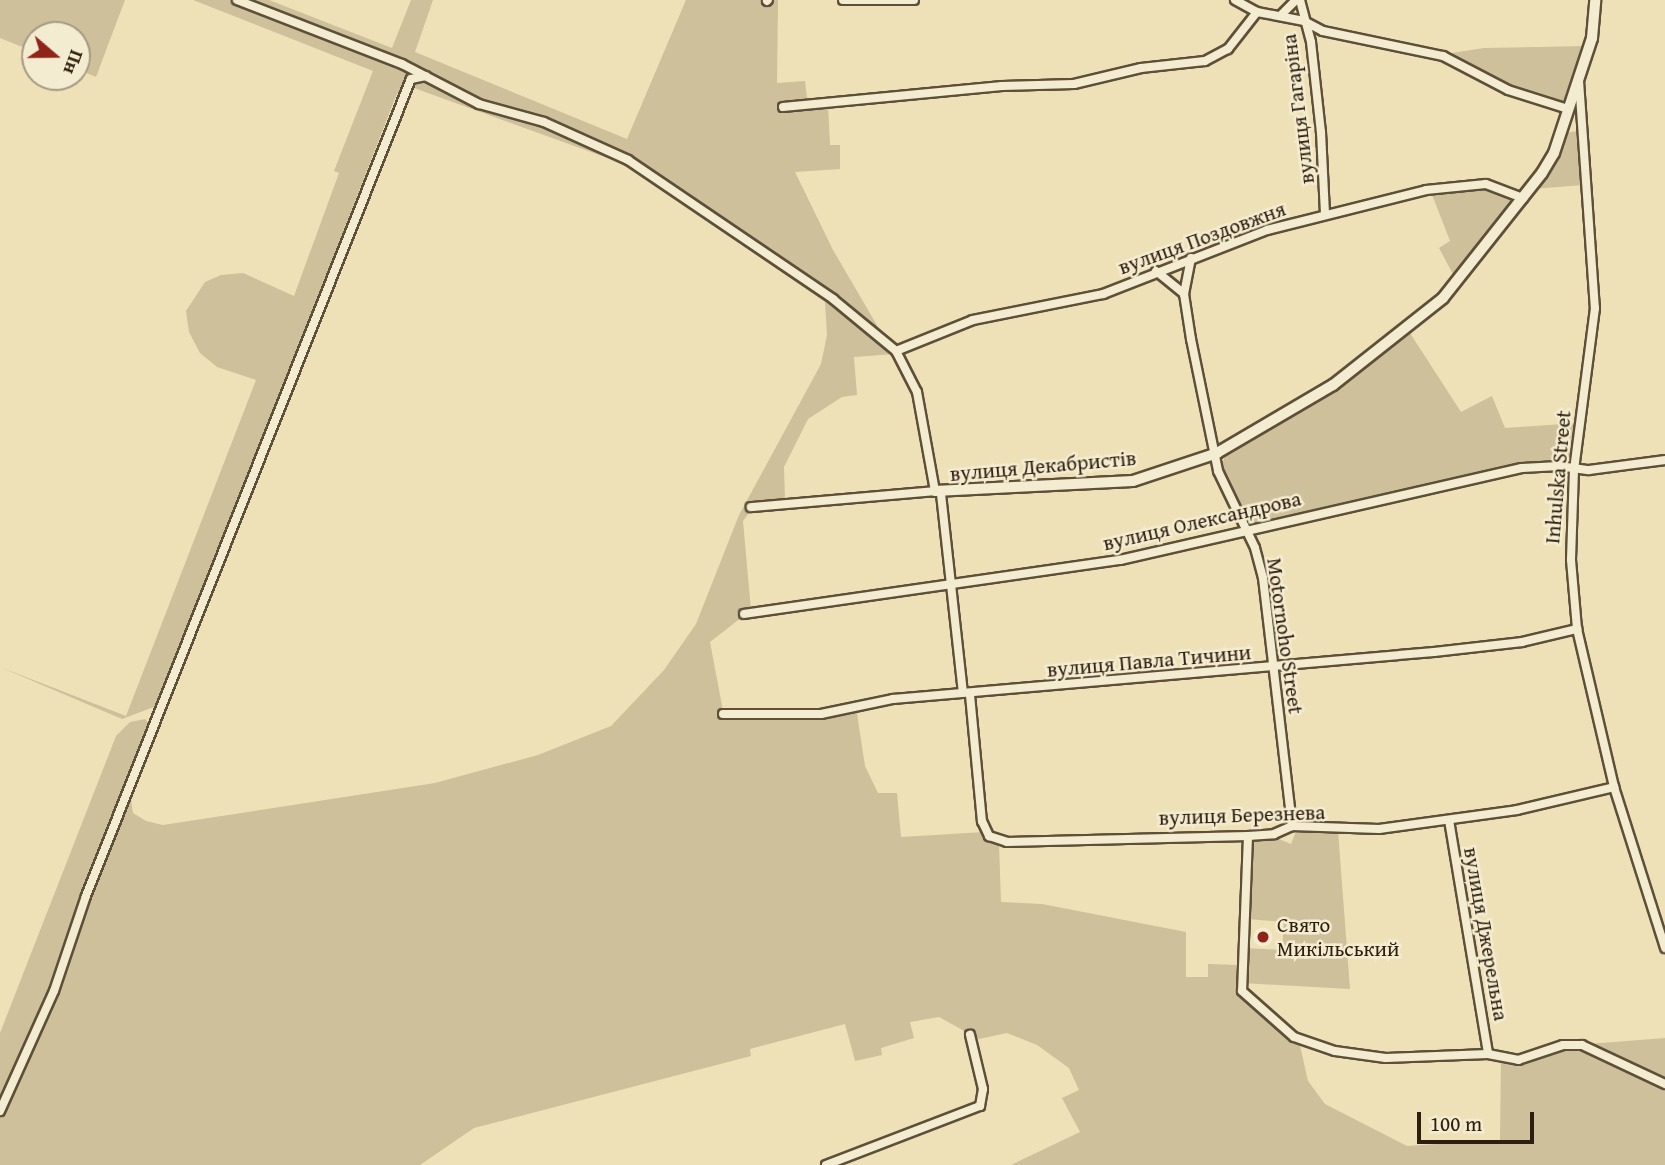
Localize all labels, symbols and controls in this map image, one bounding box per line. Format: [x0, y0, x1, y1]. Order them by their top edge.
north arrow [21, 21, 91, 91]
street label: вулиця Гагаріна [1276, 33, 1320, 185]
text: Пн [57, 46, 91, 79]
street label: вулиця Поздовжня [1115, 196, 1289, 280]
street label: Inhulska Street [1540, 409, 1576, 545]
street label: вулиця Декабристів [949, 445, 1137, 487]
street label: вулиця Олександрова [1100, 486, 1304, 556]
street label: Motornoho Street [1262, 556, 1308, 716]
street label: вулиця Павла Тичини [1046, 640, 1252, 682]
street label: вулиця Березнева [1158, 800, 1326, 830]
street label: вулиця Джерельна [1458, 845, 1514, 1023]
place label: Свято Микільський [1277, 912, 1400, 962]
marker: Свято Микільський [1255, 929, 1271, 945]
scale bar [1420, 1098, 1537, 1142]
text: 100 m [1430, 1108, 1482, 1139]

